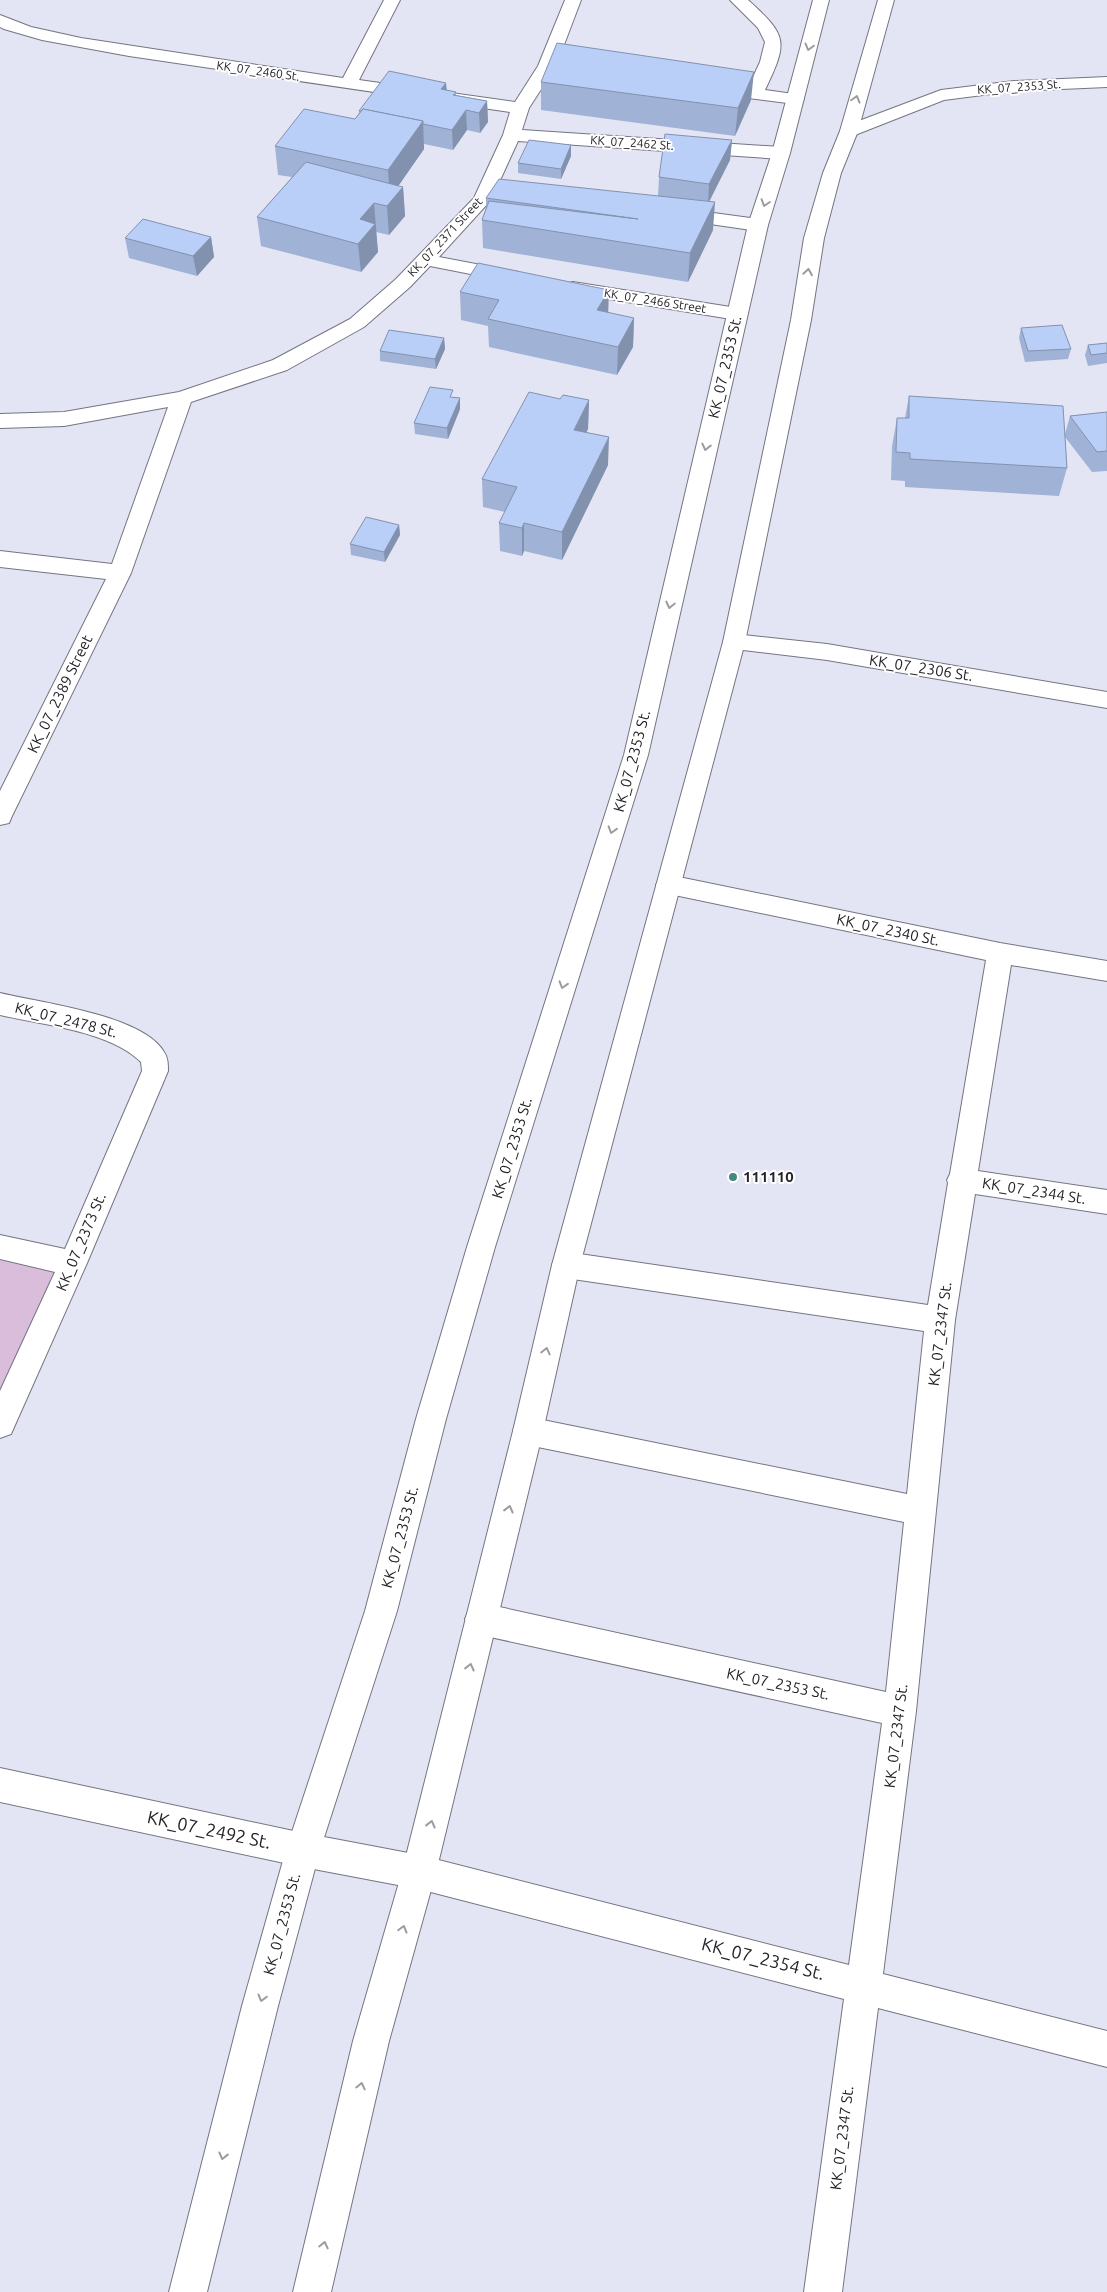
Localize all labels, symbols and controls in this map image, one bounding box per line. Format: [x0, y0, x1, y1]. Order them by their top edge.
one-way arrow [804, 43, 814, 51]
street label: KK_07_2460 St. [216, 58, 301, 83]
street label: KK_07_2353 St. [977, 77, 1061, 96]
one-way arrow [851, 96, 861, 104]
street label: KK_07_2462 St. [590, 133, 674, 152]
street label: KK_07_2371 Street [405, 194, 485, 279]
one-way arrow [761, 199, 771, 207]
one-way arrow [803, 268, 813, 277]
street label: KK_07_2466 Street [603, 286, 707, 315]
street label: KK_07_2353 St. [704, 314, 745, 420]
one-way arrow [702, 442, 712, 451]
one-way arrow [665, 601, 676, 610]
street label: KK_07_2389 Street [24, 632, 96, 756]
street label: KK_07_2306 St. [868, 651, 974, 684]
street label: KK_07_2353 St. [610, 708, 653, 814]
one-way arrow [608, 826, 618, 834]
street label: KK_07_2340 St. [835, 910, 941, 949]
one-way arrow [559, 981, 569, 989]
street label: KK_07_2478 St. [13, 999, 119, 1040]
street label: KK_07_2353 St. [488, 1095, 535, 1200]
place label: 111110 [743, 1168, 794, 1185]
marker: 111110 [727, 1171, 739, 1183]
street label: KK_07_2344 St. [981, 1174, 1087, 1207]
street label: KK_07_2373 St. [52, 1190, 109, 1293]
street label: KK_07_2347 St. [925, 1281, 954, 1387]
one-way arrow [540, 1346, 551, 1355]
street label: KK_07_2353 St. [378, 1484, 421, 1590]
one-way arrow [503, 1505, 513, 1513]
one-way arrow [464, 1663, 474, 1671]
street label: KK_07_2353 St. [725, 1664, 831, 1703]
street label: KK_07_2347 St. [881, 1683, 910, 1789]
street label: KK_07_2492 St. [145, 1806, 273, 1853]
one-way arrow [425, 1820, 436, 1829]
street label: KK_07_2353 St. [260, 1871, 303, 1977]
one-way arrow [397, 1926, 407, 1934]
street label: KK_07_2354 St. [700, 1933, 827, 1984]
one-way arrow [257, 1994, 268, 2003]
one-way arrow [355, 2082, 366, 2091]
street label: KK_07_2347 St. [827, 2085, 856, 2191]
one-way arrow [218, 2151, 229, 2160]
one-way arrow [318, 2240, 329, 2249]

